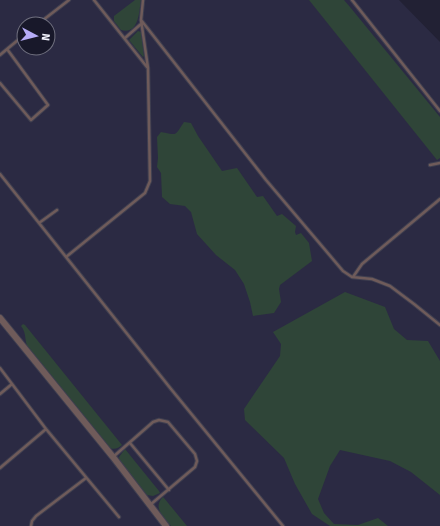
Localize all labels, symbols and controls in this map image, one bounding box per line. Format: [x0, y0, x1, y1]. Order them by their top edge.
north arrow [16, 16, 56, 56]
text: N [39, 33, 52, 42]

